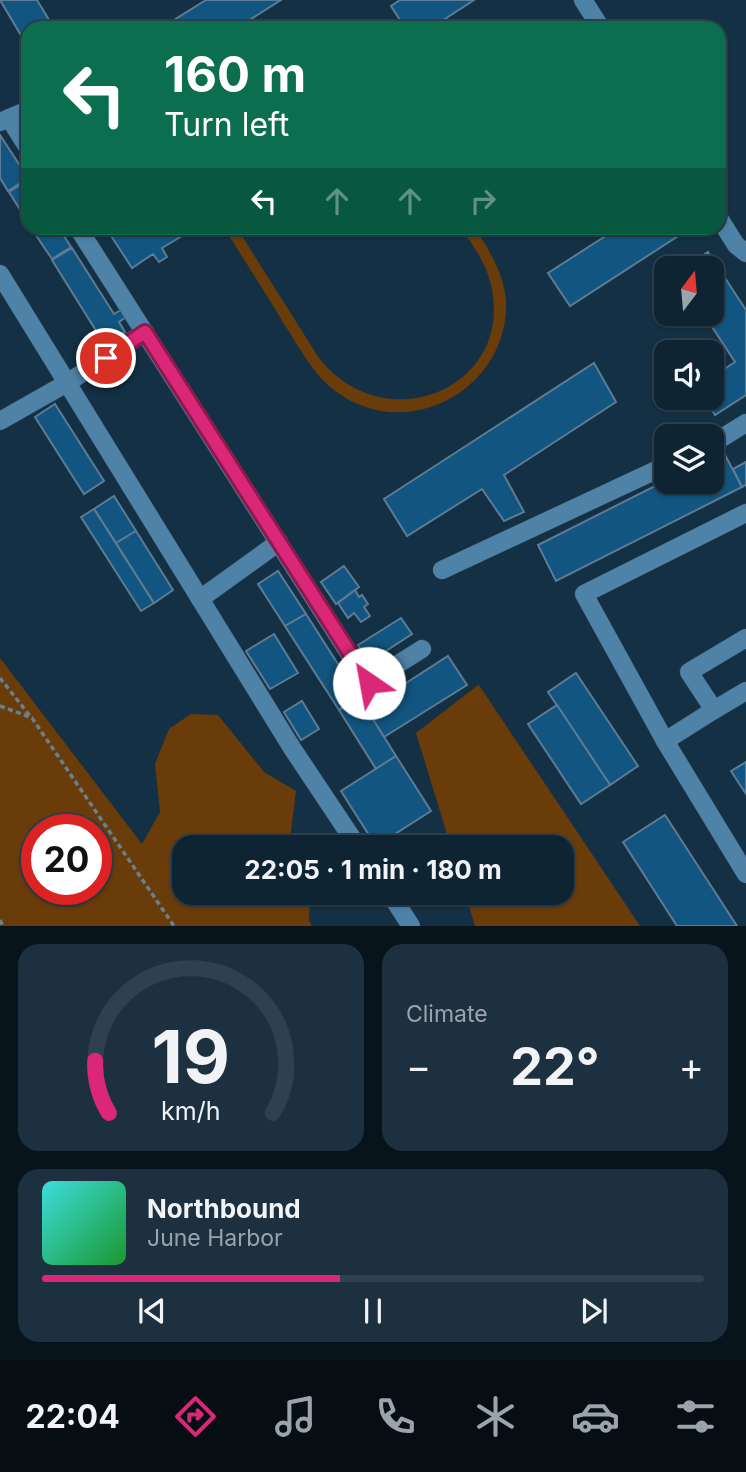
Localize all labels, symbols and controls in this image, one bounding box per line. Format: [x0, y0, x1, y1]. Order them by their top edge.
text: 160 m [164, 45, 306, 104]
icon: left [49, 49, 140, 140]
text: Turn left [164, 105, 289, 144]
icon: left [245, 182, 283, 220]
icon: ahead [318, 182, 356, 220]
icon: ahead [391, 182, 429, 220]
icon: right [464, 182, 502, 220]
north arrow [654, 256, 724, 326]
map controls [654, 256, 724, 494]
pin [76, 328, 136, 388]
icon: arrive [87, 339, 125, 377]
button: sound [654, 340, 724, 410]
button: layers [654, 424, 724, 494]
position arrow [332, 646, 406, 720]
speed limit sign: 20 [21, 814, 112, 905]
text: 22:05 · 1 min · 180 m [244, 854, 502, 885]
text: Climate [406, 1000, 488, 1028]
text: 19 [152, 1013, 230, 1102]
text: 22° [510, 1035, 600, 1098]
text: − [406, 1043, 431, 1089]
text: + [679, 1043, 704, 1089]
text: km/h [161, 1096, 221, 1126]
text: Northbound [147, 1193, 301, 1224]
text: June Harbor [147, 1224, 283, 1252]
icon: previous [133, 1292, 171, 1330]
icon: pause [354, 1292, 392, 1330]
icon: next [575, 1292, 613, 1330]
icon: directions [171, 1392, 220, 1441]
icon: music [271, 1392, 320, 1441]
icon: phone [371, 1392, 420, 1441]
icon: climate [471, 1392, 520, 1441]
icon: car [571, 1392, 620, 1441]
icon: filters [671, 1392, 720, 1441]
text: 22:04 [26, 1397, 120, 1436]

